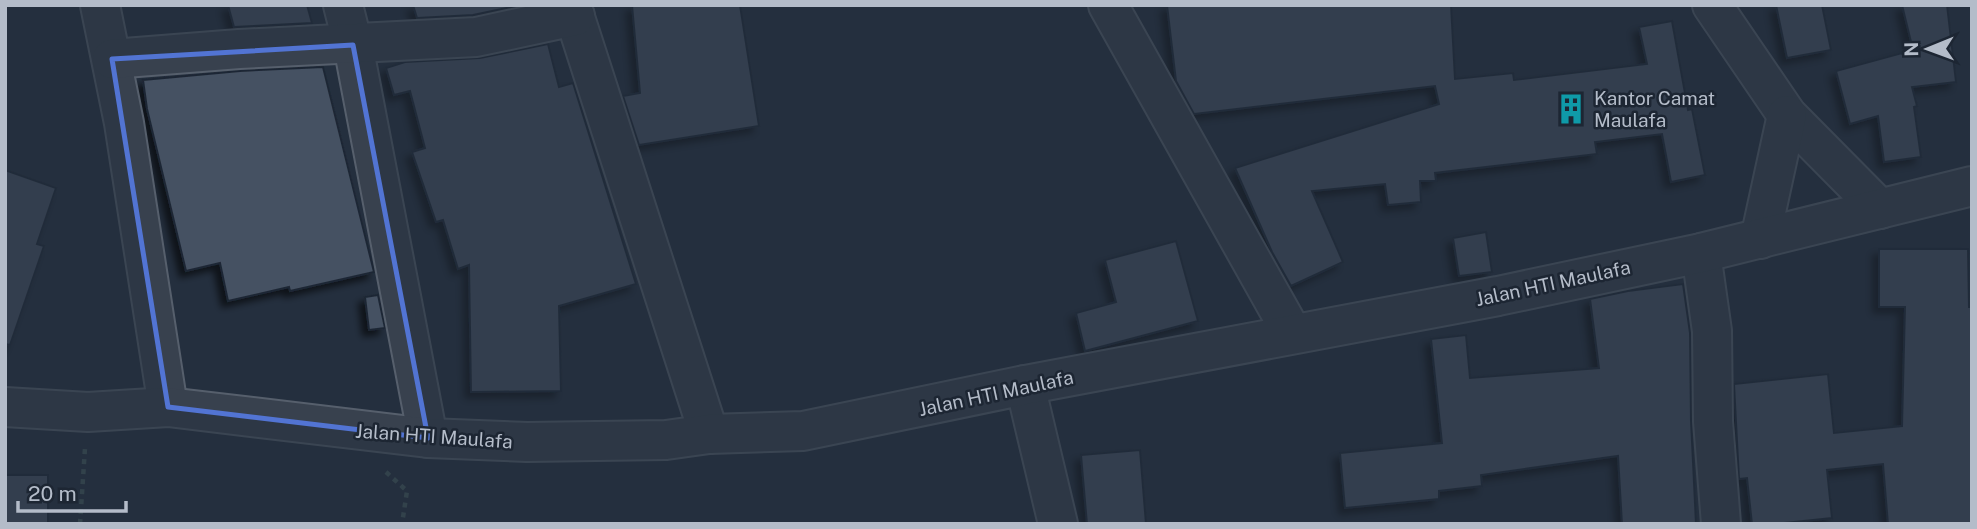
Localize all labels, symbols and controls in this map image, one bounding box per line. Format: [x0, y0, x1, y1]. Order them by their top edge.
north arrow [1893, 14, 1963, 84]
text: N [1900, 42, 1922, 57]
place label: Kantor Camat Maulafa [1594, 87, 1715, 131]
building icon: Kantor Camat Maulafa [1554, 92, 1588, 126]
street label: Jalan HTI Maulafa [1474, 256, 1632, 310]
street label: Jalan HTI Maulafa [917, 366, 1075, 420]
street label: Jalan HTI Maulafa [355, 420, 513, 452]
scale bar [18, 470, 126, 514]
text: 20 m [28, 481, 77, 506]

